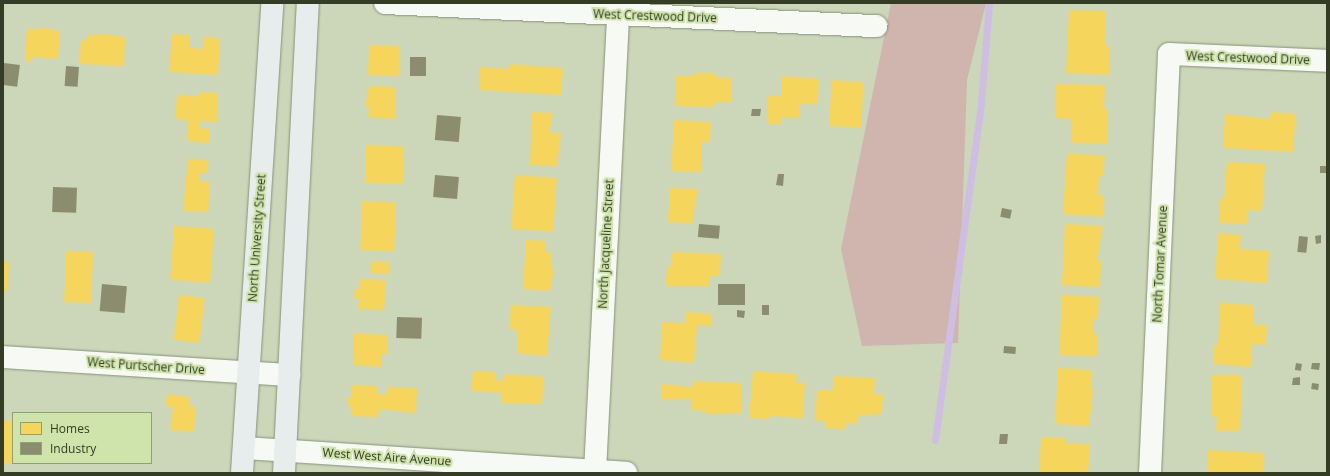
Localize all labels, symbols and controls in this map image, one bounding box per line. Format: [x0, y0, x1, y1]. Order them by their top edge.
street label: West Crestwood Drive [593, 7, 717, 25]
street label: West Crestwood Drive [1186, 49, 1310, 67]
street label: North University Street [245, 173, 269, 303]
street label: North Jacqueline Street [595, 179, 617, 309]
street label: North Tomar Avenue [1150, 205, 1170, 323]
street label: West Purtscher Drive [87, 355, 205, 377]
legend [12, 412, 152, 464]
text: Homes [50, 420, 90, 437]
text: Industry [50, 440, 96, 457]
street label: West West Aire Avenue [322, 445, 452, 469]

